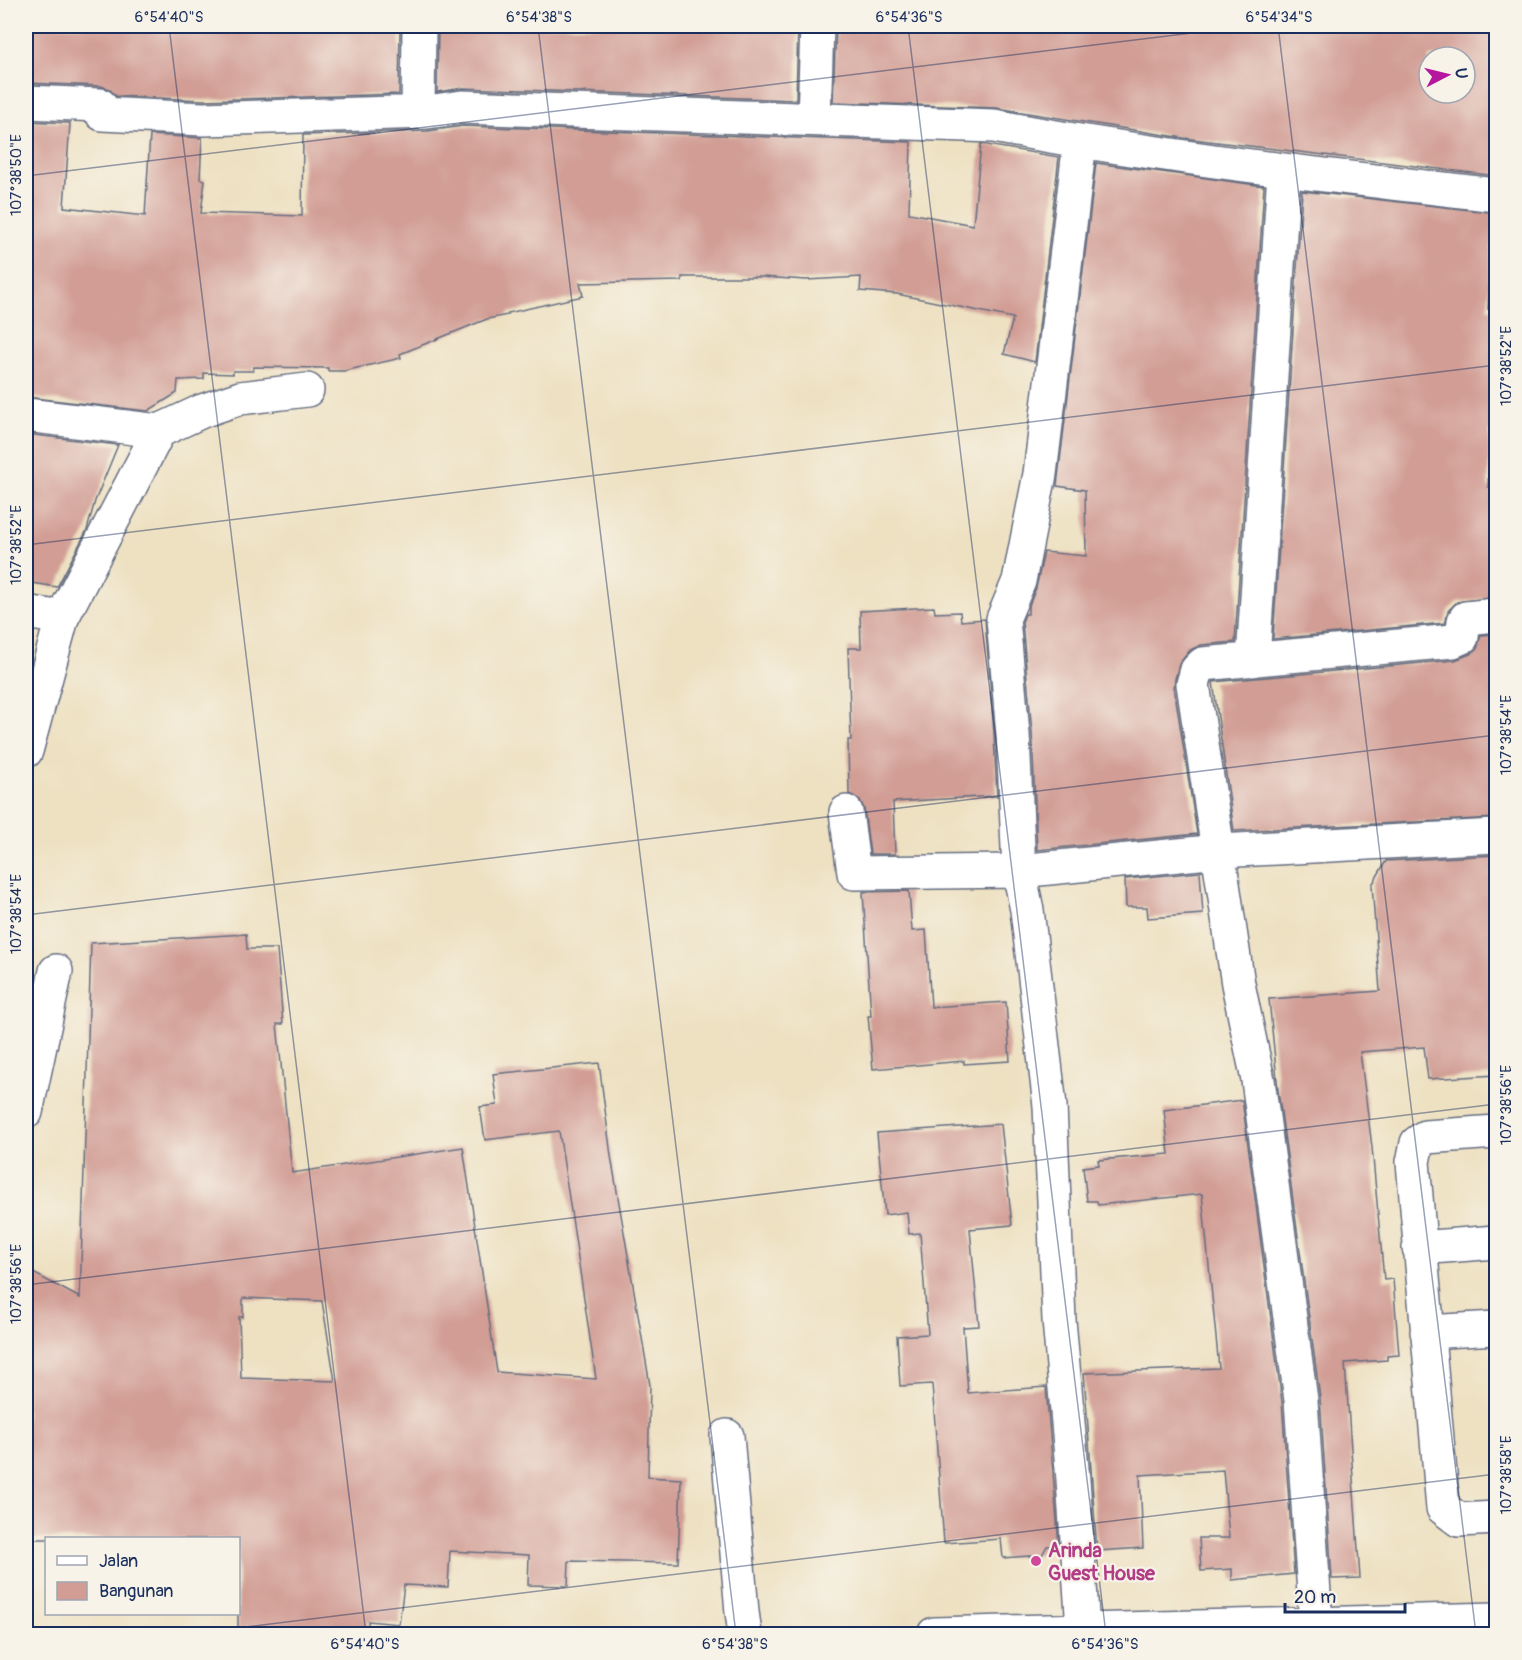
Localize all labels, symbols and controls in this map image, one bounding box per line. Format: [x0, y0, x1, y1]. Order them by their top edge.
text: 6°54'40"S [135, 8, 203, 27]
text: 6°54'38"S [506, 8, 572, 27]
text: 6°54'36"S [875, 8, 943, 27]
text: 6°54'34"S [1245, 8, 1313, 27]
north arrow [1417, 45, 1477, 105]
text: U [1450, 67, 1472, 80]
text: 107°38'50"E [7, 134, 26, 216]
text: 107°38'52"E [1497, 326, 1516, 406]
text: 107°38'52"E [7, 505, 26, 585]
text: 107°38'54"E [1497, 695, 1516, 775]
text: 107°38'54"E [7, 874, 26, 954]
text: 107°38'56"E [1497, 1065, 1516, 1145]
text: 107°38'56"E [7, 1244, 26, 1324]
text: 107°38'58"E [1497, 1435, 1516, 1515]
legend [45, 1537, 240, 1615]
place label: Arinda Guest House [1048, 1538, 1156, 1586]
text: Jalan [99, 1550, 138, 1573]
marker: Arinda Guest House [1029, 1554, 1043, 1568]
scale bar [1285, 1576, 1405, 1614]
text: Bangunan [99, 1580, 174, 1603]
text: 20 m [1294, 1586, 1336, 1609]
text: 6°54'40"S [331, 1635, 399, 1654]
text: 6°54'38"S [702, 1635, 768, 1654]
text: 6°54'36"S [1071, 1635, 1139, 1654]

